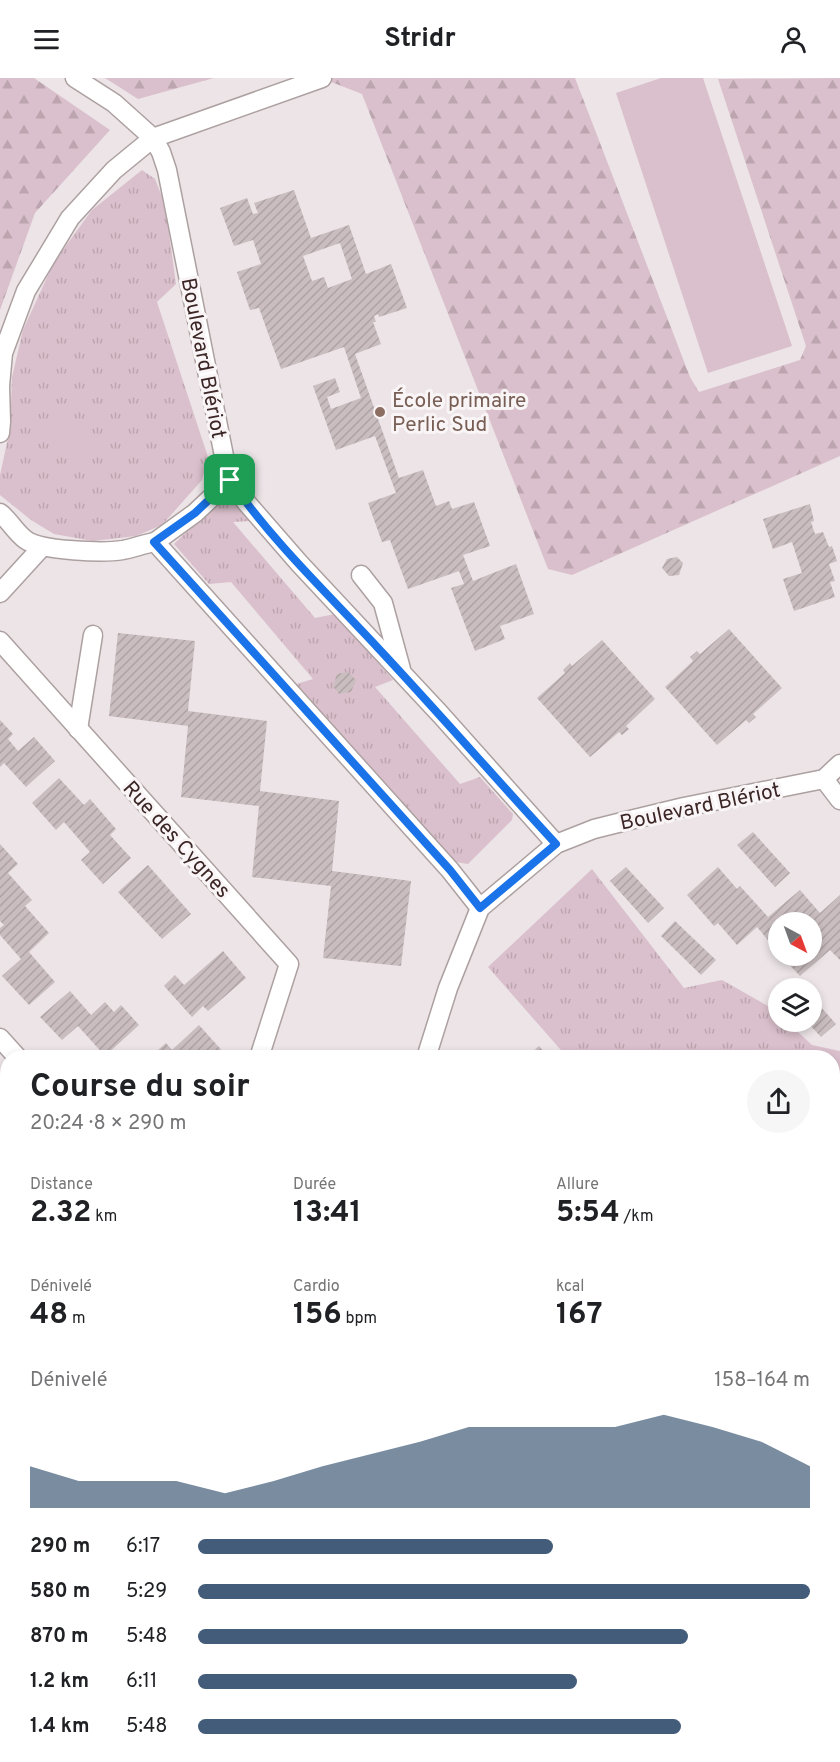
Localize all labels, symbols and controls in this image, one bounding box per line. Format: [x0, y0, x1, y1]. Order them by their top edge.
text: Stridr [384, 22, 456, 56]
icon: menu [30, 23, 63, 56]
icon: person [777, 23, 810, 56]
street label: Boulevard Blériot [174, 276, 231, 441]
place label: École primaire Perlic Sud [392, 387, 526, 439]
marker: École primaire Perlic Sud [373, 405, 387, 419]
pin [204, 454, 255, 505]
icon: arrive [213, 463, 246, 496]
street label: Rue des Cygnes [116, 776, 236, 904]
street label: Boulevard Blériot [618, 777, 783, 838]
north arrow [768, 912, 822, 966]
map controls [768, 912, 822, 1032]
button: layers [768, 978, 822, 1032]
text: Course du soir [30, 1067, 250, 1109]
button: share [747, 1070, 810, 1133]
text: 20:24 · 8 × 290 m [30, 1111, 186, 1137]
text: Distance [30, 1175, 93, 1195]
text: Durée [293, 1175, 336, 1195]
text: Allure [556, 1175, 599, 1195]
text: 2.32 [30, 1195, 91, 1232]
text: 13:41 [293, 1195, 362, 1232]
text: 5:54 [556, 1195, 620, 1232]
text: km [91, 1207, 117, 1227]
text: /km [620, 1207, 653, 1227]
text: Dénivelé [30, 1277, 92, 1297]
text: Cardio [293, 1277, 340, 1297]
text: kcal [556, 1277, 584, 1297]
text: 48 [30, 1297, 68, 1334]
text: 156 [293, 1297, 342, 1334]
text: 167 [556, 1297, 603, 1334]
text: m [68, 1309, 85, 1329]
text: bpm [342, 1309, 377, 1329]
text: Dénivelé [30, 1368, 107, 1394]
text: 158–164 m [714, 1368, 810, 1394]
text: 290 m [30, 1534, 90, 1560]
text: 6:17 [126, 1534, 160, 1560]
text: 580 m [30, 1579, 90, 1605]
text: 5:29 [126, 1579, 167, 1605]
text: 870 m [30, 1624, 89, 1650]
text: 5:48 [126, 1624, 168, 1650]
text: 1.2 km [30, 1669, 89, 1695]
text: 6:11 [126, 1669, 157, 1695]
text: 1.4 km [30, 1714, 90, 1740]
text: 5:48 [126, 1714, 168, 1740]

